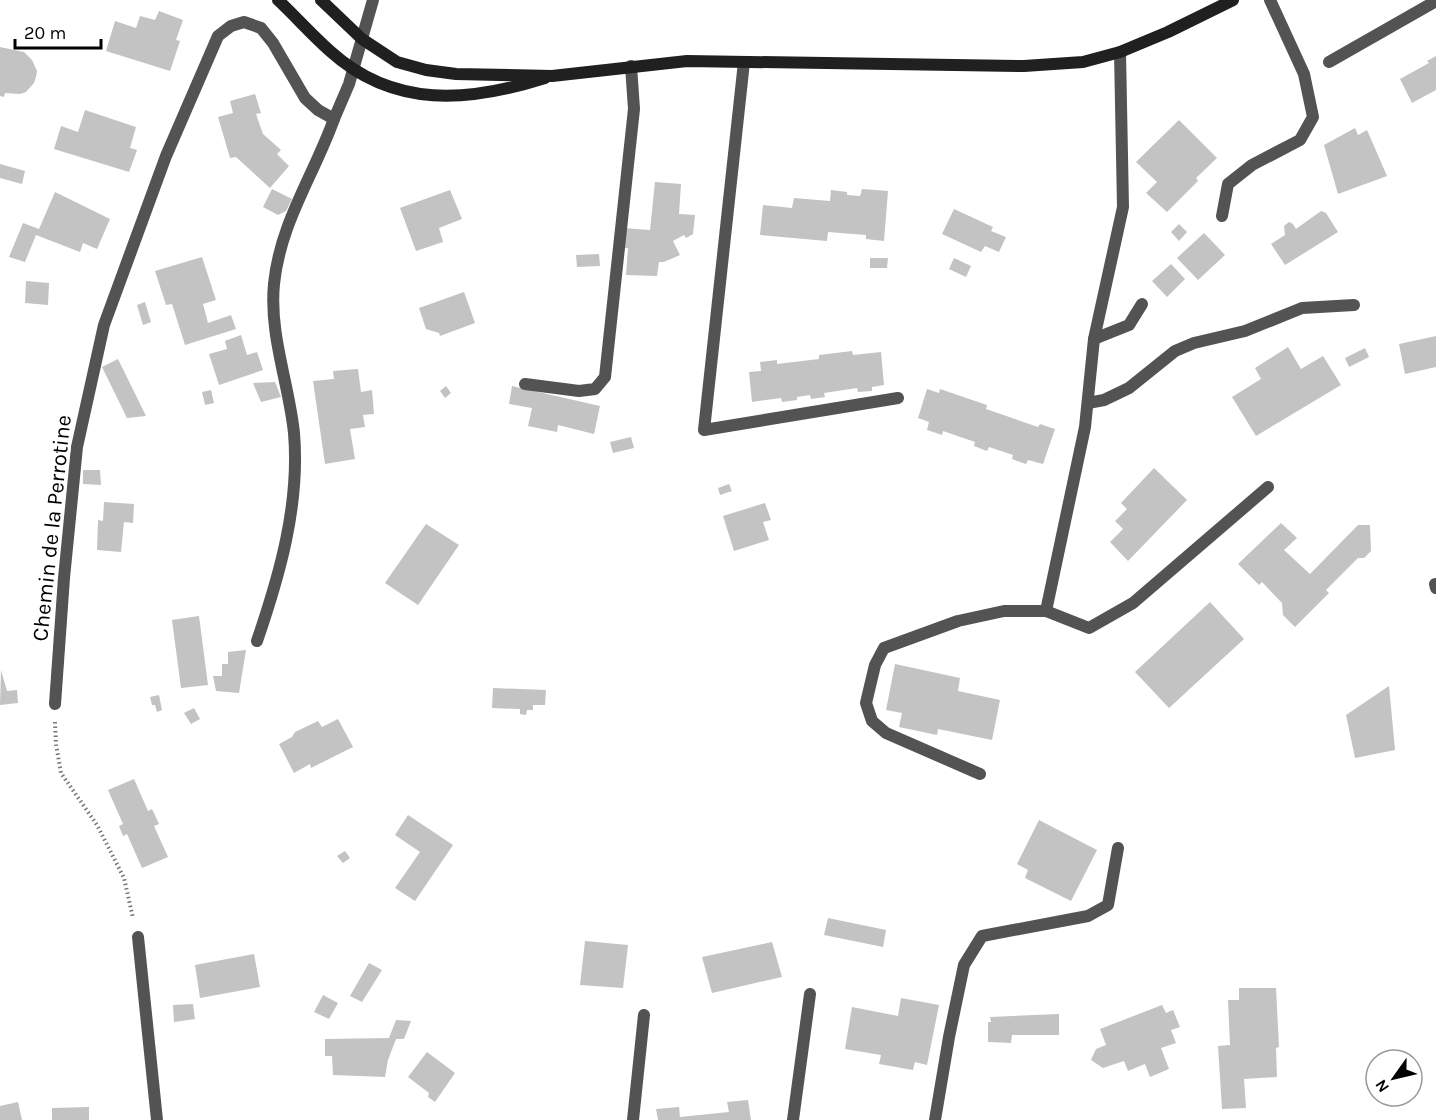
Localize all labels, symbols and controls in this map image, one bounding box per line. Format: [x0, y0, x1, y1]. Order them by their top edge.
scale bar [15, 12, 100, 50]
text: 20 m [24, 22, 66, 44]
street label: Chemin de la Perrotine [27, 414, 77, 643]
north arrow [1364, 1048, 1424, 1108]
text: N [1371, 1076, 1393, 1096]

